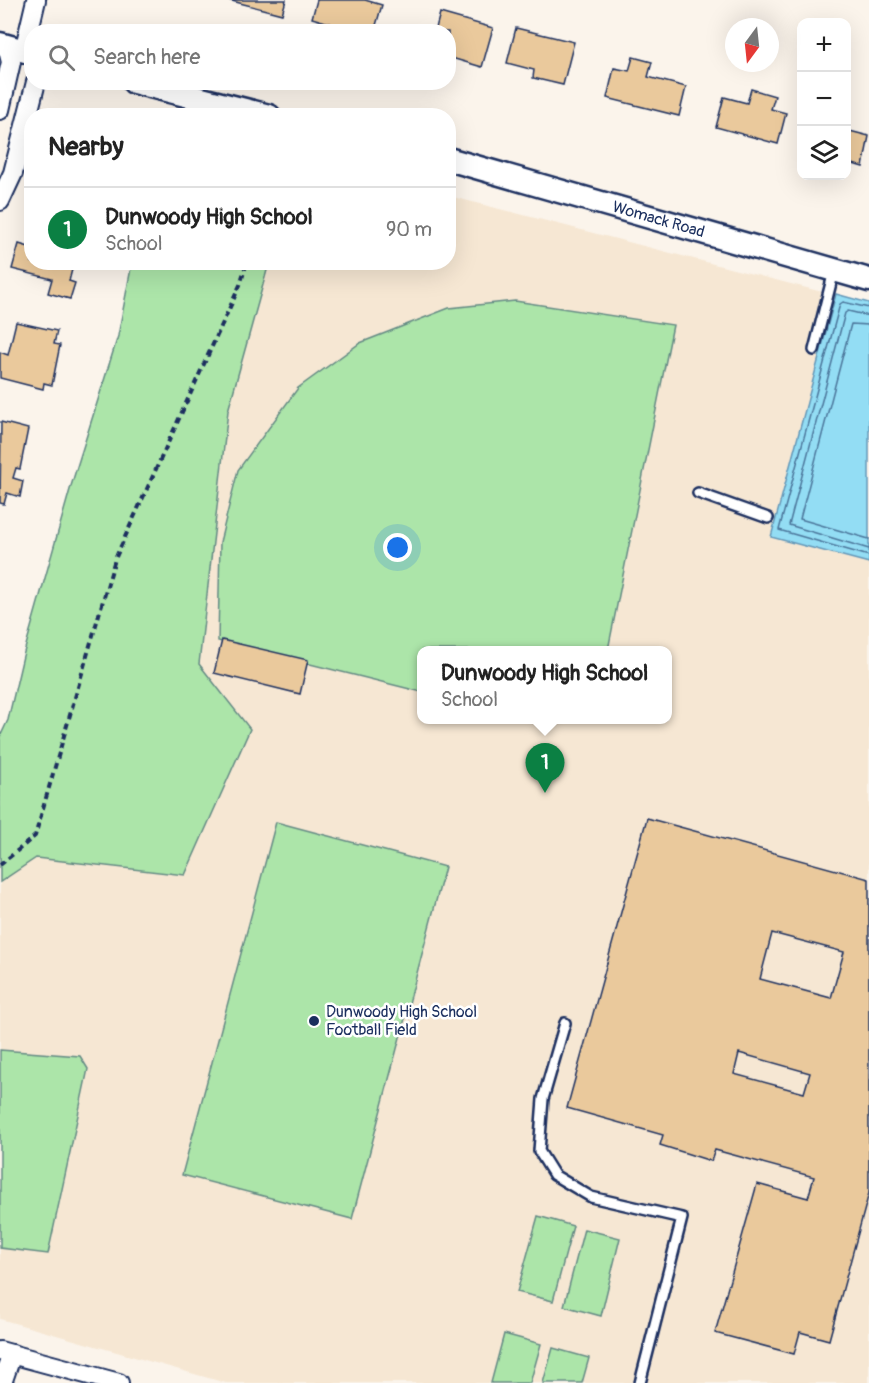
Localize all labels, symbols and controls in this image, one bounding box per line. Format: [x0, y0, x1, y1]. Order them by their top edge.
north arrow [725, 18, 779, 72]
map controls [797, 18, 851, 180]
button: + [797, 18, 851, 72]
search box [24, 24, 456, 90]
icon: search [45, 41, 78, 74]
text: Search here [93, 43, 200, 71]
button: − [797, 72, 851, 126]
button: layers [797, 126, 851, 180]
text: Nearby [48, 131, 124, 163]
street label: Womack Road [610, 197, 707, 242]
text: Dunwoody High School [105, 203, 313, 231]
text: 1 [64, 217, 71, 242]
text: 90 m [386, 217, 432, 242]
text: School [105, 231, 162, 256]
your location [383, 533, 412, 562]
popup [417, 646, 672, 724]
text: Dunwoody High School [441, 659, 648, 687]
text: School [441, 687, 498, 712]
pin: 1 [526, 744, 564, 793]
place label: Dunwoody High School Football Field [326, 1002, 477, 1040]
marker: Dunwoody High School Football Field [307, 1014, 321, 1028]

